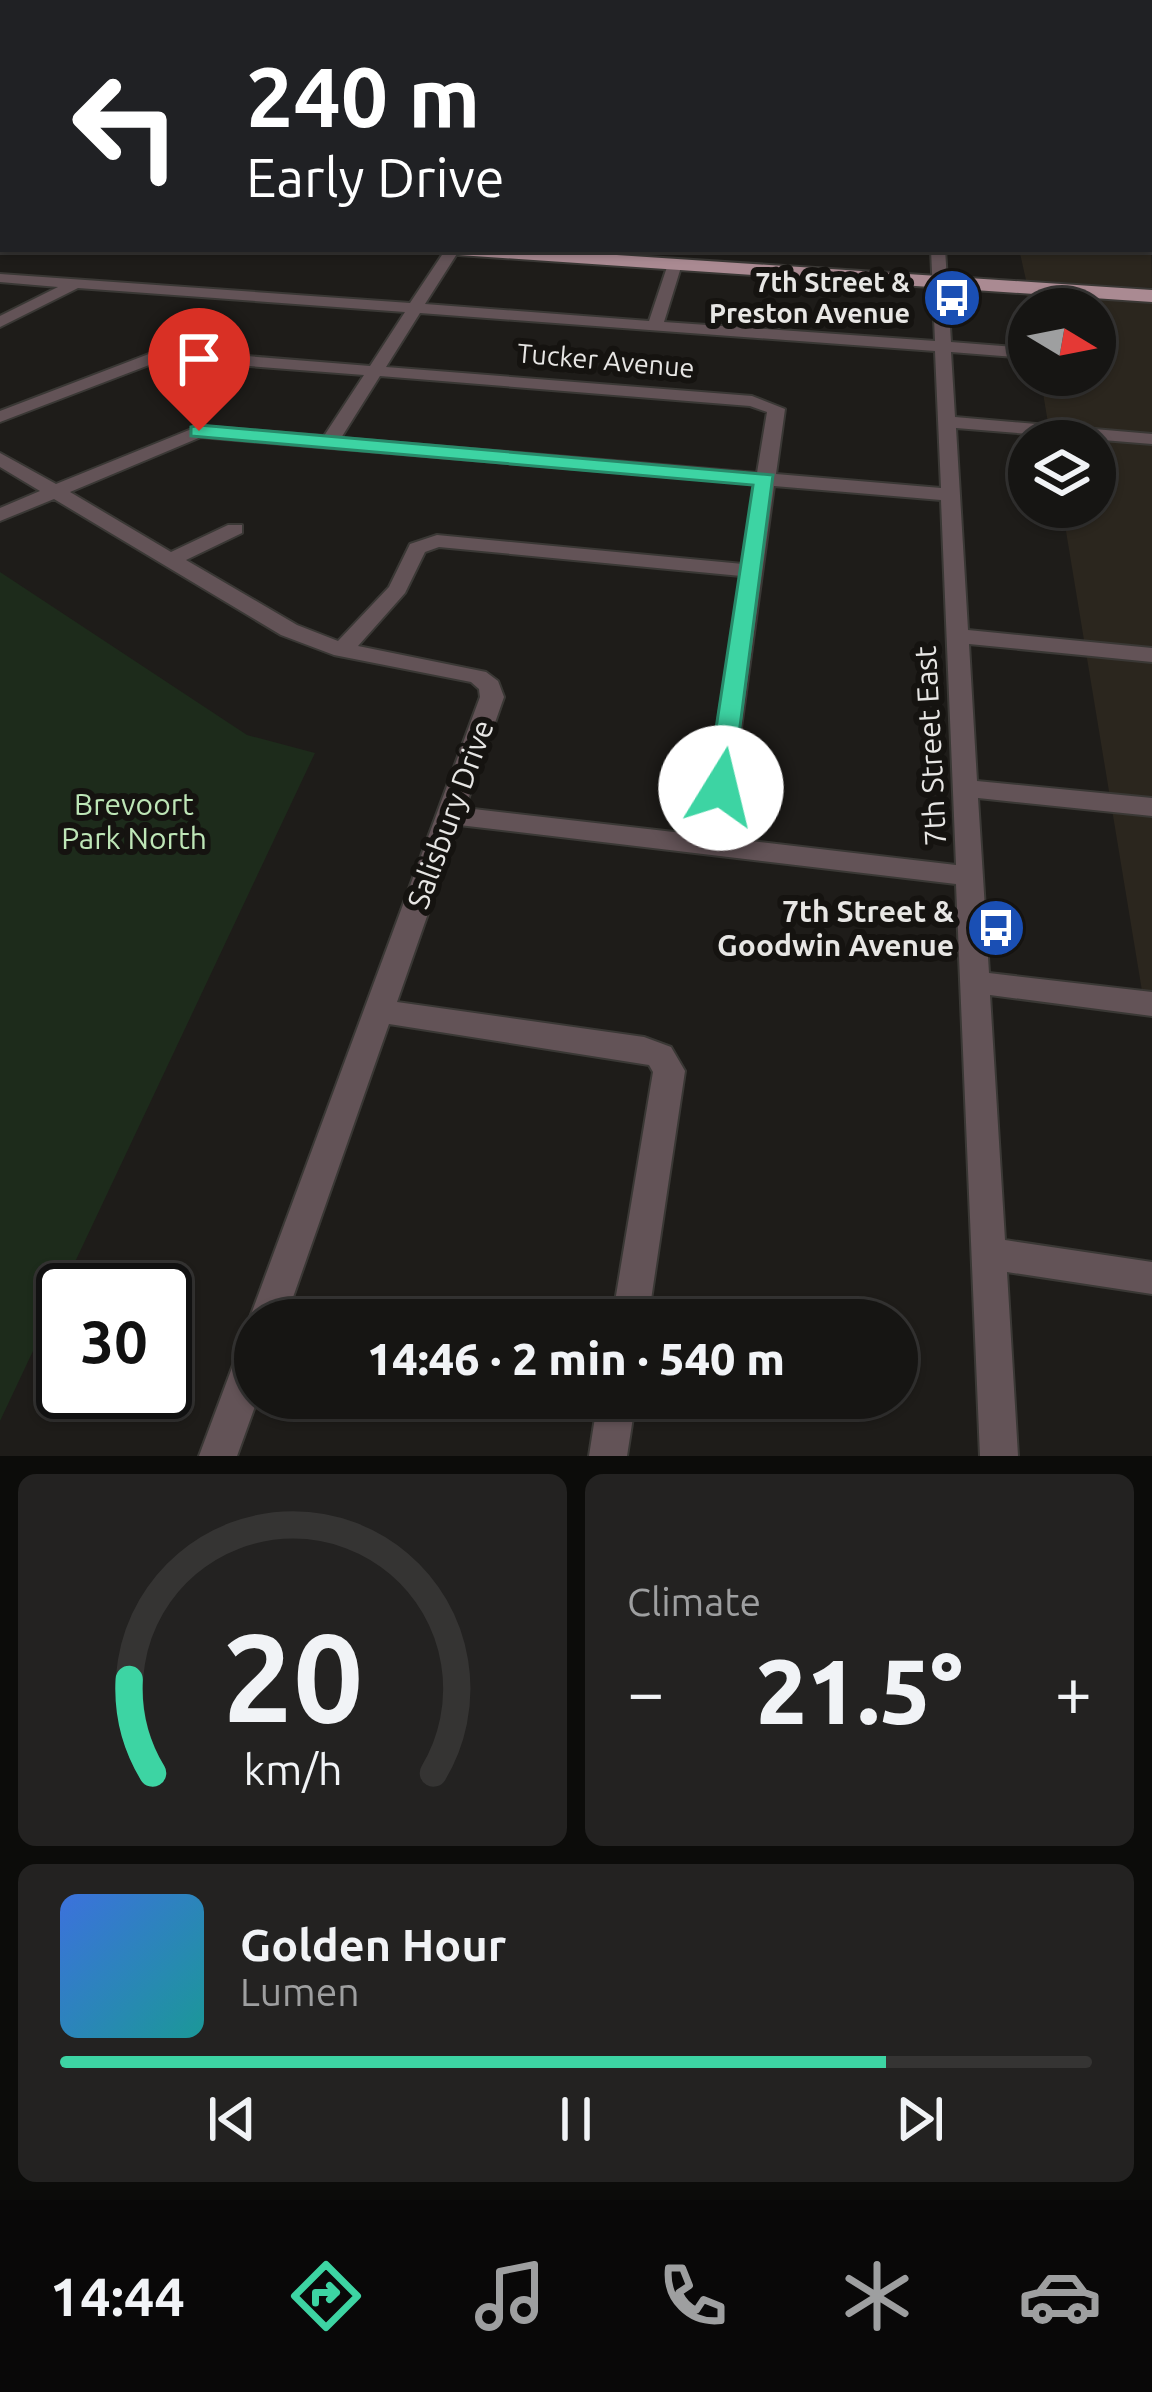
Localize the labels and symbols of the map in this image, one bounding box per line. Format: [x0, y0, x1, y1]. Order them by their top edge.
place label: 7th Street & Preston Avenue [709, 267, 910, 328]
bus stop icon: 7th Street & Preston Avenue [921, 267, 983, 329]
north arrow [1008, 288, 1116, 396]
pin [148, 308, 250, 431]
street label: Tucker Avenue [516, 337, 696, 383]
street label: 7th Street East [908, 645, 952, 847]
street label: Salisbury Drive [400, 715, 500, 913]
position arrow [658, 725, 784, 851]
park label: Brevoort Park North [61, 787, 207, 855]
place label: 7th Street & Goodwin Avenue [717, 894, 954, 962]
bus stop icon: 7th Street & Goodwin Avenue [965, 897, 1027, 959]
speed limit sign: 30 [36, 1263, 192, 1419]

